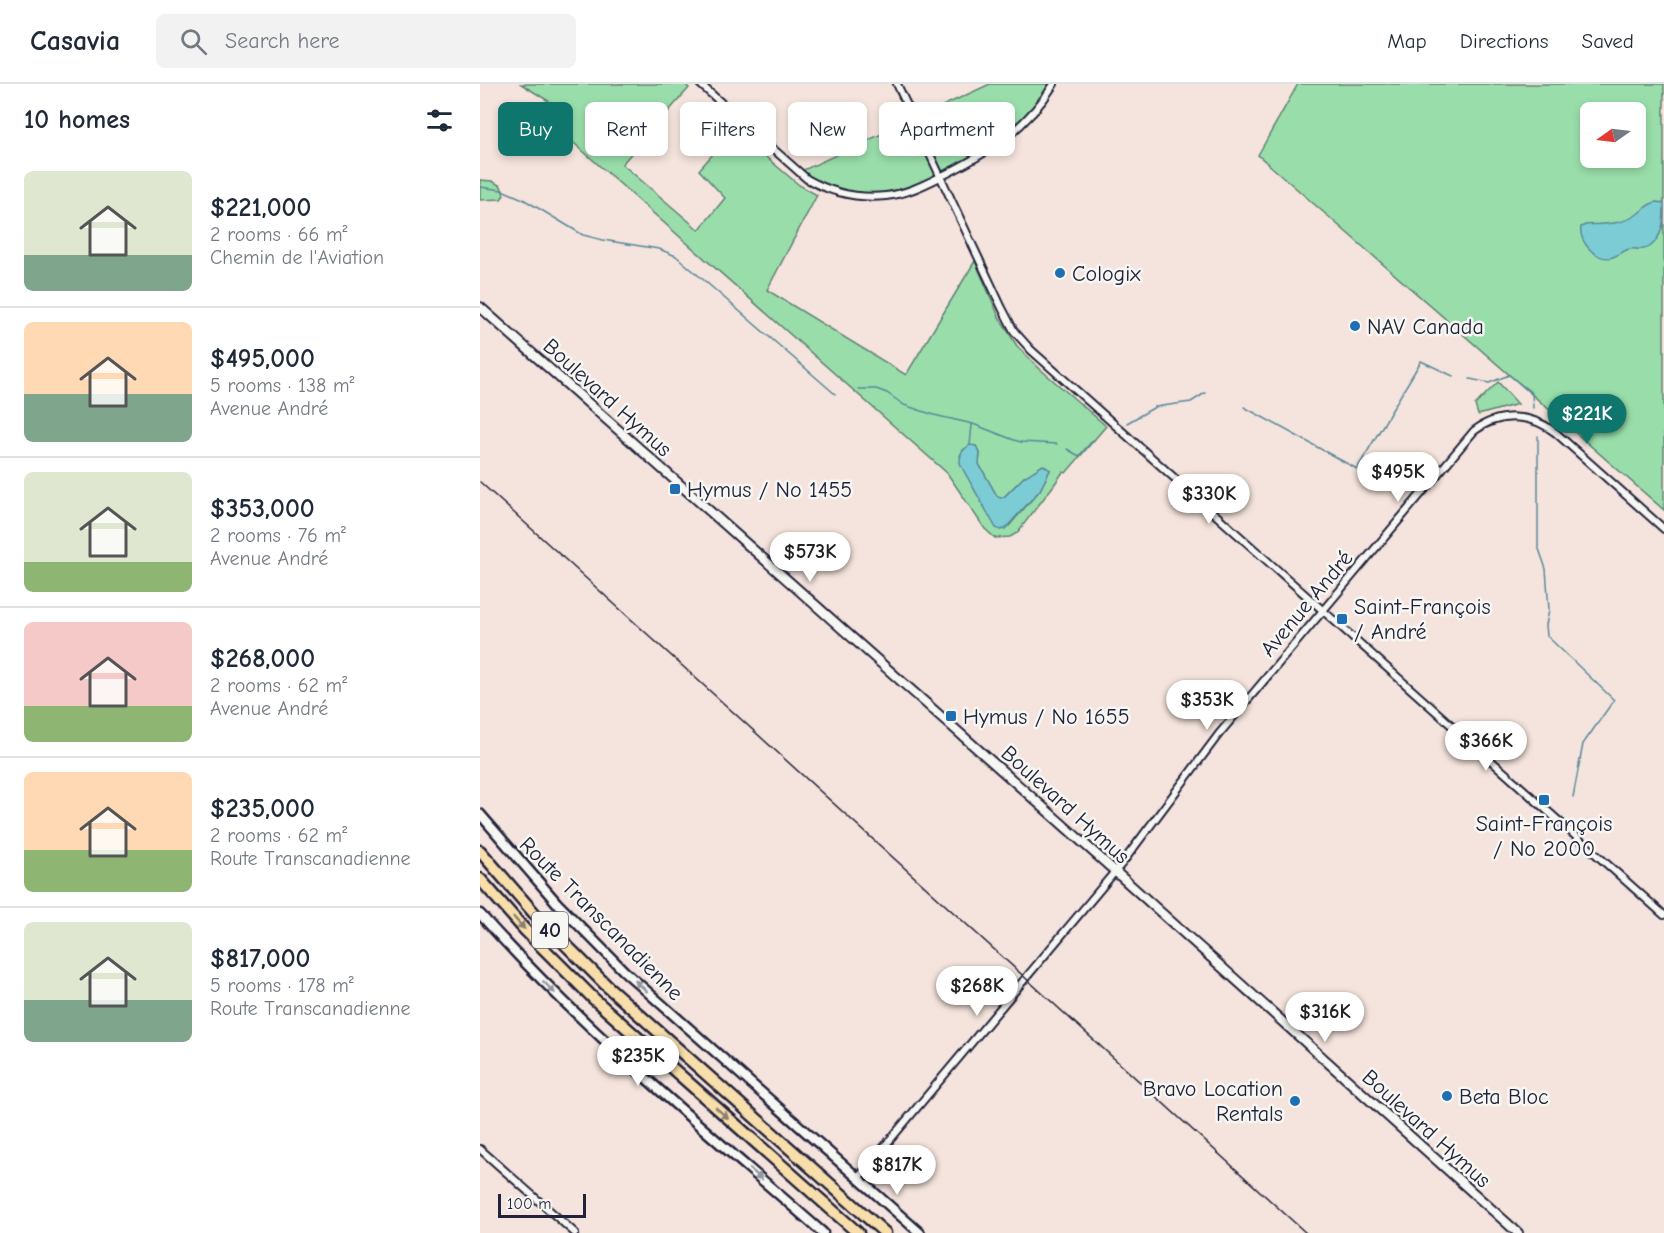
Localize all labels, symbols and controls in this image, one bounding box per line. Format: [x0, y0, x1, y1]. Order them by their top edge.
search box [156, 14, 576, 68]
text: Casavia [30, 25, 120, 57]
icon: search [177, 25, 210, 58]
text: Search here [225, 28, 340, 54]
text: Map [1387, 29, 1427, 53]
text: Directions [1460, 29, 1549, 53]
text: Saved [1582, 29, 1634, 53]
chip: Buy [498, 102, 573, 156]
chip: Rent [585, 102, 668, 156]
chip: Filters [680, 102, 776, 156]
chip: New [788, 102, 867, 156]
chip: Apartment [879, 102, 1015, 156]
north arrow [1580, 102, 1646, 168]
map controls [1580, 102, 1646, 168]
icon: filters [423, 104, 456, 137]
text: 10 homes [24, 105, 130, 135]
text: $221,000 [210, 193, 311, 223]
icon: home [72, 195, 144, 267]
text: 2 rooms · 66 m² [210, 223, 348, 246]
text: Chemin de l'Aviation [210, 246, 384, 269]
place label: Cologix [1072, 261, 1141, 287]
marker: Cologix [1053, 266, 1067, 280]
place label: NAV Canada [1367, 314, 1484, 340]
marker: NAV Canada [1348, 319, 1362, 333]
street label: Boulevard Hymus [538, 333, 677, 462]
text: $495,000 [210, 344, 315, 374]
icon: home [72, 346, 144, 418]
text: 5 rooms · 138 m² [210, 374, 355, 397]
pin: $221K [1545, 394, 1629, 445]
text: Avenue André [210, 397, 328, 420]
text: $221K [1561, 402, 1613, 425]
pin: $495K [1356, 452, 1440, 503]
text: $495K [1371, 460, 1425, 483]
pin: $330K [1167, 474, 1251, 525]
place label: Hymus / No 1455 [687, 477, 852, 503]
marker: Hymus / No 1455 [668, 482, 682, 496]
text: $330K [1182, 482, 1236, 505]
text: $353,000 [210, 494, 315, 524]
icon: home [72, 496, 144, 568]
text: 2 rooms · 76 m² [210, 524, 346, 547]
pin: $573K [768, 532, 852, 583]
text: $573K [784, 540, 836, 563]
street label: Avenue André [1255, 545, 1359, 662]
text: Avenue André [210, 547, 328, 570]
place label: Saint-François / André [1354, 594, 1491, 645]
marker: Saint-François / André [1335, 612, 1349, 626]
text: $268,000 [210, 644, 315, 674]
icon: home [72, 646, 144, 718]
text: 2 rooms · 62 m² [210, 674, 347, 697]
pin: $353K [1165, 680, 1249, 731]
text: $353K [1180, 688, 1234, 711]
text: Avenue André [210, 697, 328, 720]
place label: Hymus / No 1655 [963, 704, 1130, 730]
marker: Hymus / No 1655 [944, 709, 958, 723]
pin: $366K [1444, 721, 1528, 772]
text: $366K [1459, 729, 1513, 752]
street label: Boulevard Hymus [996, 740, 1135, 869]
marker: Saint-François / No 2000 [1537, 793, 1551, 807]
text: $235,000 [210, 794, 315, 824]
icon: home [72, 796, 144, 868]
place label: Saint-François / No 2000 [1476, 811, 1612, 862]
text: 2 rooms · 62 m² [210, 824, 347, 847]
street label: Route Transcanadienne [514, 831, 689, 1006]
text: Route Transcanadienne [210, 847, 411, 870]
road number: 40 [532, 912, 568, 948]
one-way arrow [512, 915, 526, 930]
text: $817,000 [210, 944, 310, 974]
icon: home [72, 946, 144, 1018]
pin: $268K [935, 966, 1019, 1017]
text: 5 rooms · 178 m² [210, 974, 354, 997]
text: $268K [950, 974, 1004, 997]
one-way arrow [542, 980, 556, 994]
one-way arrow [634, 980, 648, 994]
pin: $316K [1283, 992, 1367, 1043]
text: Route Transcanadienne [210, 997, 411, 1020]
text: $316K [1299, 1000, 1351, 1023]
pin: $235K [596, 1036, 680, 1087]
text: $235K [611, 1044, 665, 1067]
street label: Boulevard Hymus [1357, 1064, 1496, 1193]
place label: Bravo Location Rentals [1143, 1076, 1283, 1127]
place label: Beta Bloc [1459, 1084, 1549, 1110]
marker: Beta Bloc [1440, 1089, 1454, 1103]
marker: Bravo Location Rentals [1288, 1094, 1302, 1108]
one-way arrow [714, 1106, 729, 1119]
pin: $817K [855, 1145, 939, 1196]
text: $817K [872, 1153, 922, 1176]
one-way arrow [748, 1167, 763, 1180]
scale bar [498, 1191, 586, 1218]
text: 100 m [507, 1195, 551, 1213]

